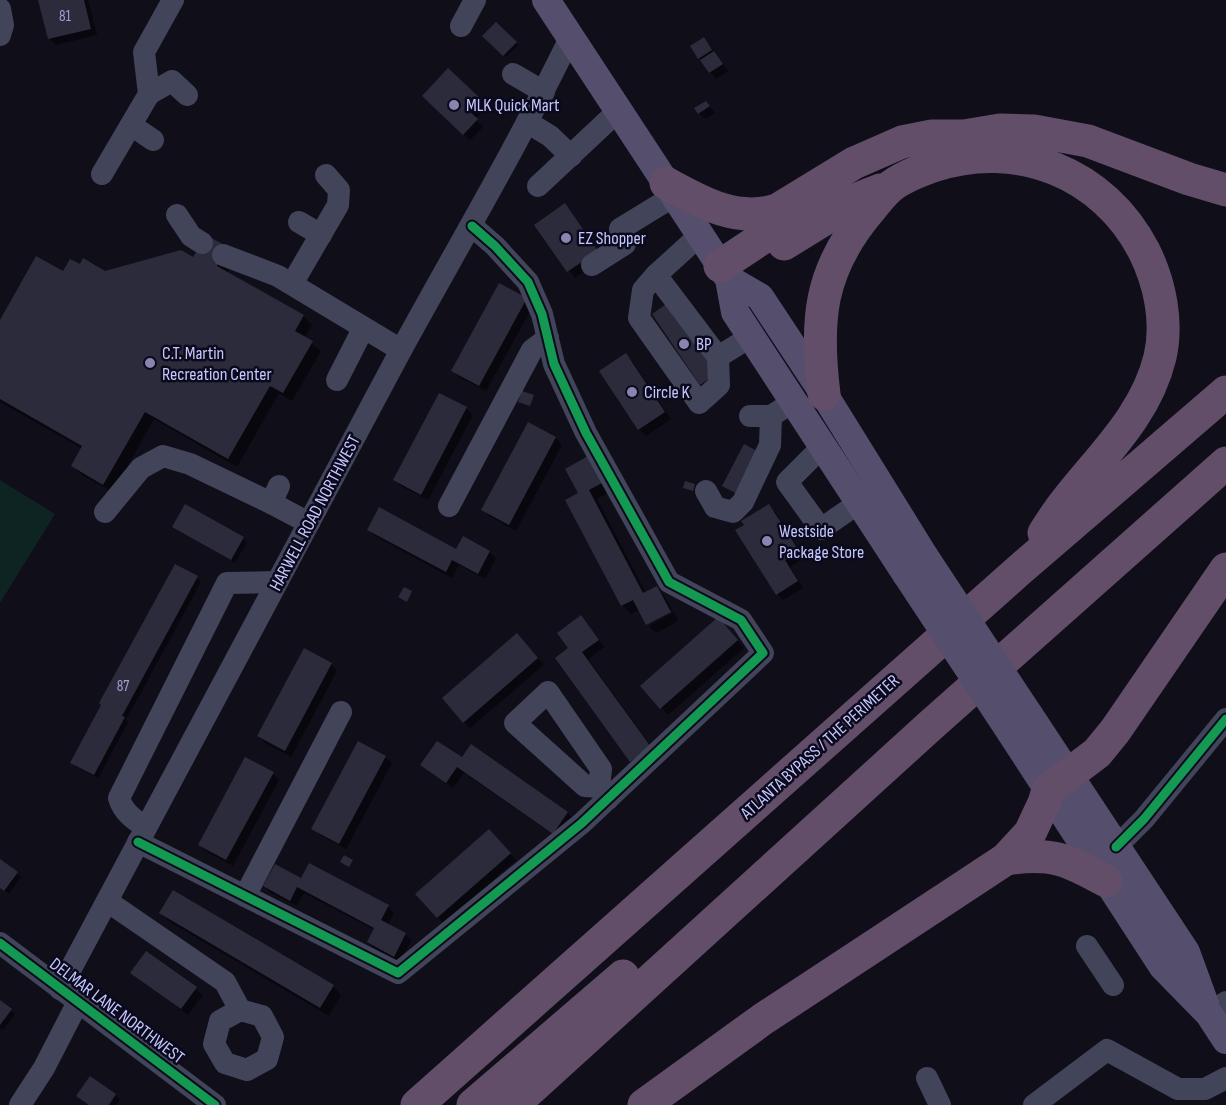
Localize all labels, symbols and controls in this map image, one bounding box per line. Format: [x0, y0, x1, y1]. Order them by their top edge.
house number: 81 [59, 7, 72, 26]
place label: MLK Quick Mart [466, 95, 560, 116]
marker: MLK Quick Mart [447, 98, 461, 112]
place label: EZ Shopper [578, 228, 646, 249]
marker: EZ Shopper [559, 231, 573, 245]
place label: BP [696, 334, 712, 355]
marker: BP [677, 337, 691, 351]
place label: C.T. Martin Recreation Center [162, 343, 272, 385]
marker: C.T. Martin Recreation Center [143, 356, 157, 370]
place label: Circle K [644, 382, 691, 403]
marker: Circle K [625, 385, 639, 399]
street label: HARWELL ROAD NORTHWEST [265, 432, 365, 594]
place label: Westside Package Store [779, 521, 864, 563]
marker: Westside Package Store [760, 534, 774, 548]
street label: ATLANTA BYPASS / THE PERIMETER [736, 670, 904, 824]
house number: 87 [117, 677, 129, 696]
street label: DELMAR LANE NORTHWEST [46, 954, 188, 1068]

